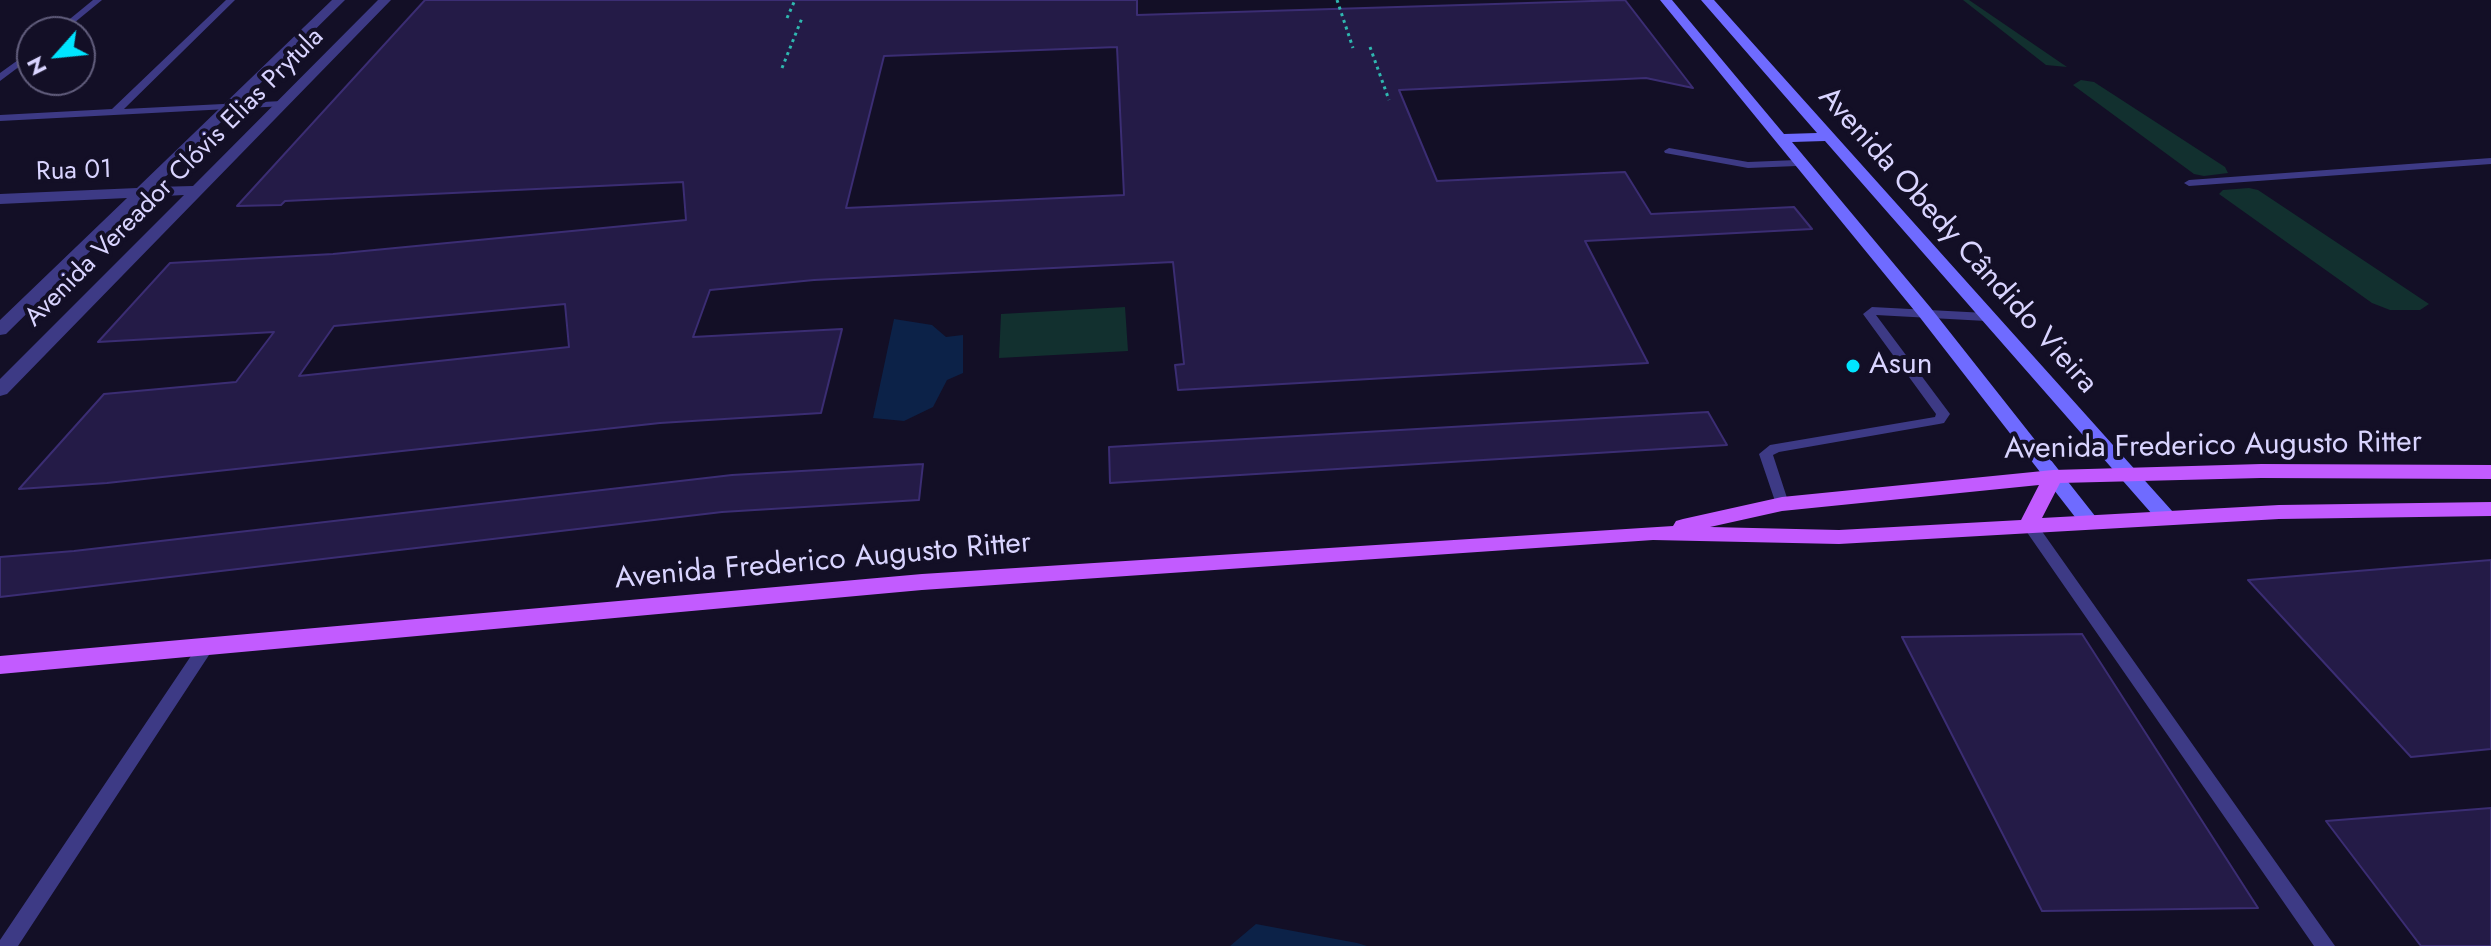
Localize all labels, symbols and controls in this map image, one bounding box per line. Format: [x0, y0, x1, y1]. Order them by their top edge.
north arrow [16, 16, 96, 96]
street label: Avenida Vereador Clóvis Elias Prytula [19, 22, 331, 334]
text: N [18, 51, 55, 81]
street label: Avenida Obedy Cândido Vieira [1810, 80, 2104, 402]
street label: Rua 01 [36, 155, 112, 189]
place label: Asun [1869, 348, 1932, 384]
marker: Asun [1844, 357, 1862, 375]
street label: Avenida Frederico Augusto Ritter [2004, 425, 2422, 469]
street label: Avenida Frederico Augusto Ritter [613, 526, 1033, 598]

